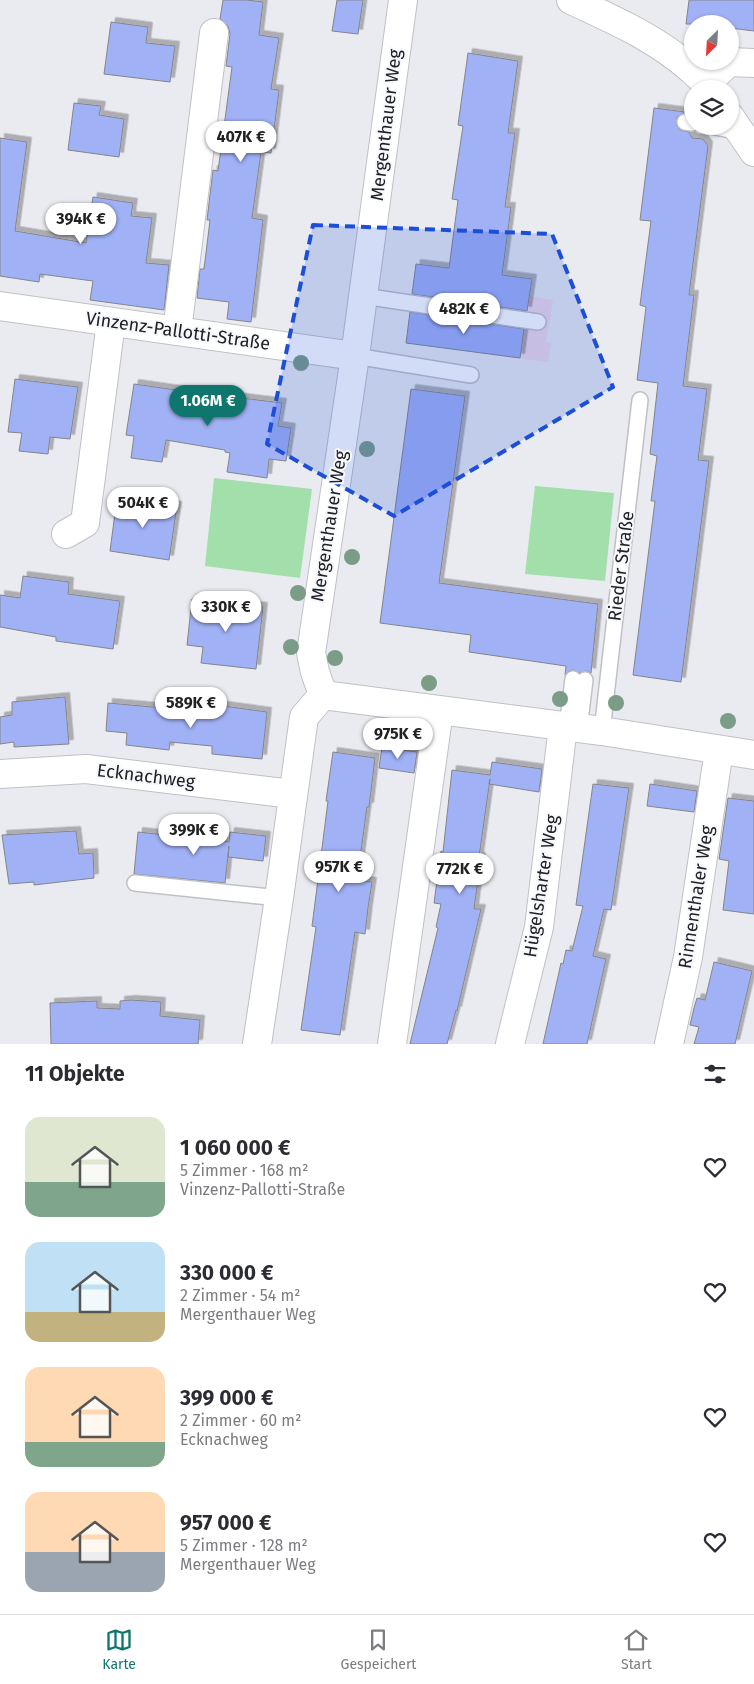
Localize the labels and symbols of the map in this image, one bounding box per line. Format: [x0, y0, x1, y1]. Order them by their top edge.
north arrow [684, 15, 739, 70]
street label: Mergenthauer Weg [366, 47, 406, 202]
pin: 407K € [200, 120, 282, 163]
pin: 394K € [40, 202, 122, 245]
pin: 482K € [423, 292, 505, 335]
street label: Vinzenz-Pallotti-Straße [84, 307, 272, 355]
pin: 1.06M € [162, 384, 254, 427]
street label: Mergenthauer Weg [306, 448, 352, 603]
pin: 504K € [102, 486, 184, 529]
street label: Rieder Straße [603, 510, 639, 622]
pin: 330K € [185, 590, 267, 633]
pin: 589K € [150, 686, 232, 729]
pin: 975K € [357, 718, 439, 760]
street label: Ecknachweg [96, 759, 197, 793]
street label: Hügelsharter Weg [519, 812, 563, 959]
pin: 399K € [153, 814, 235, 856]
street label: Rinnenthaler Weg [674, 823, 718, 970]
pin: 957K € [298, 850, 380, 893]
pin: 772K € [419, 852, 501, 895]

